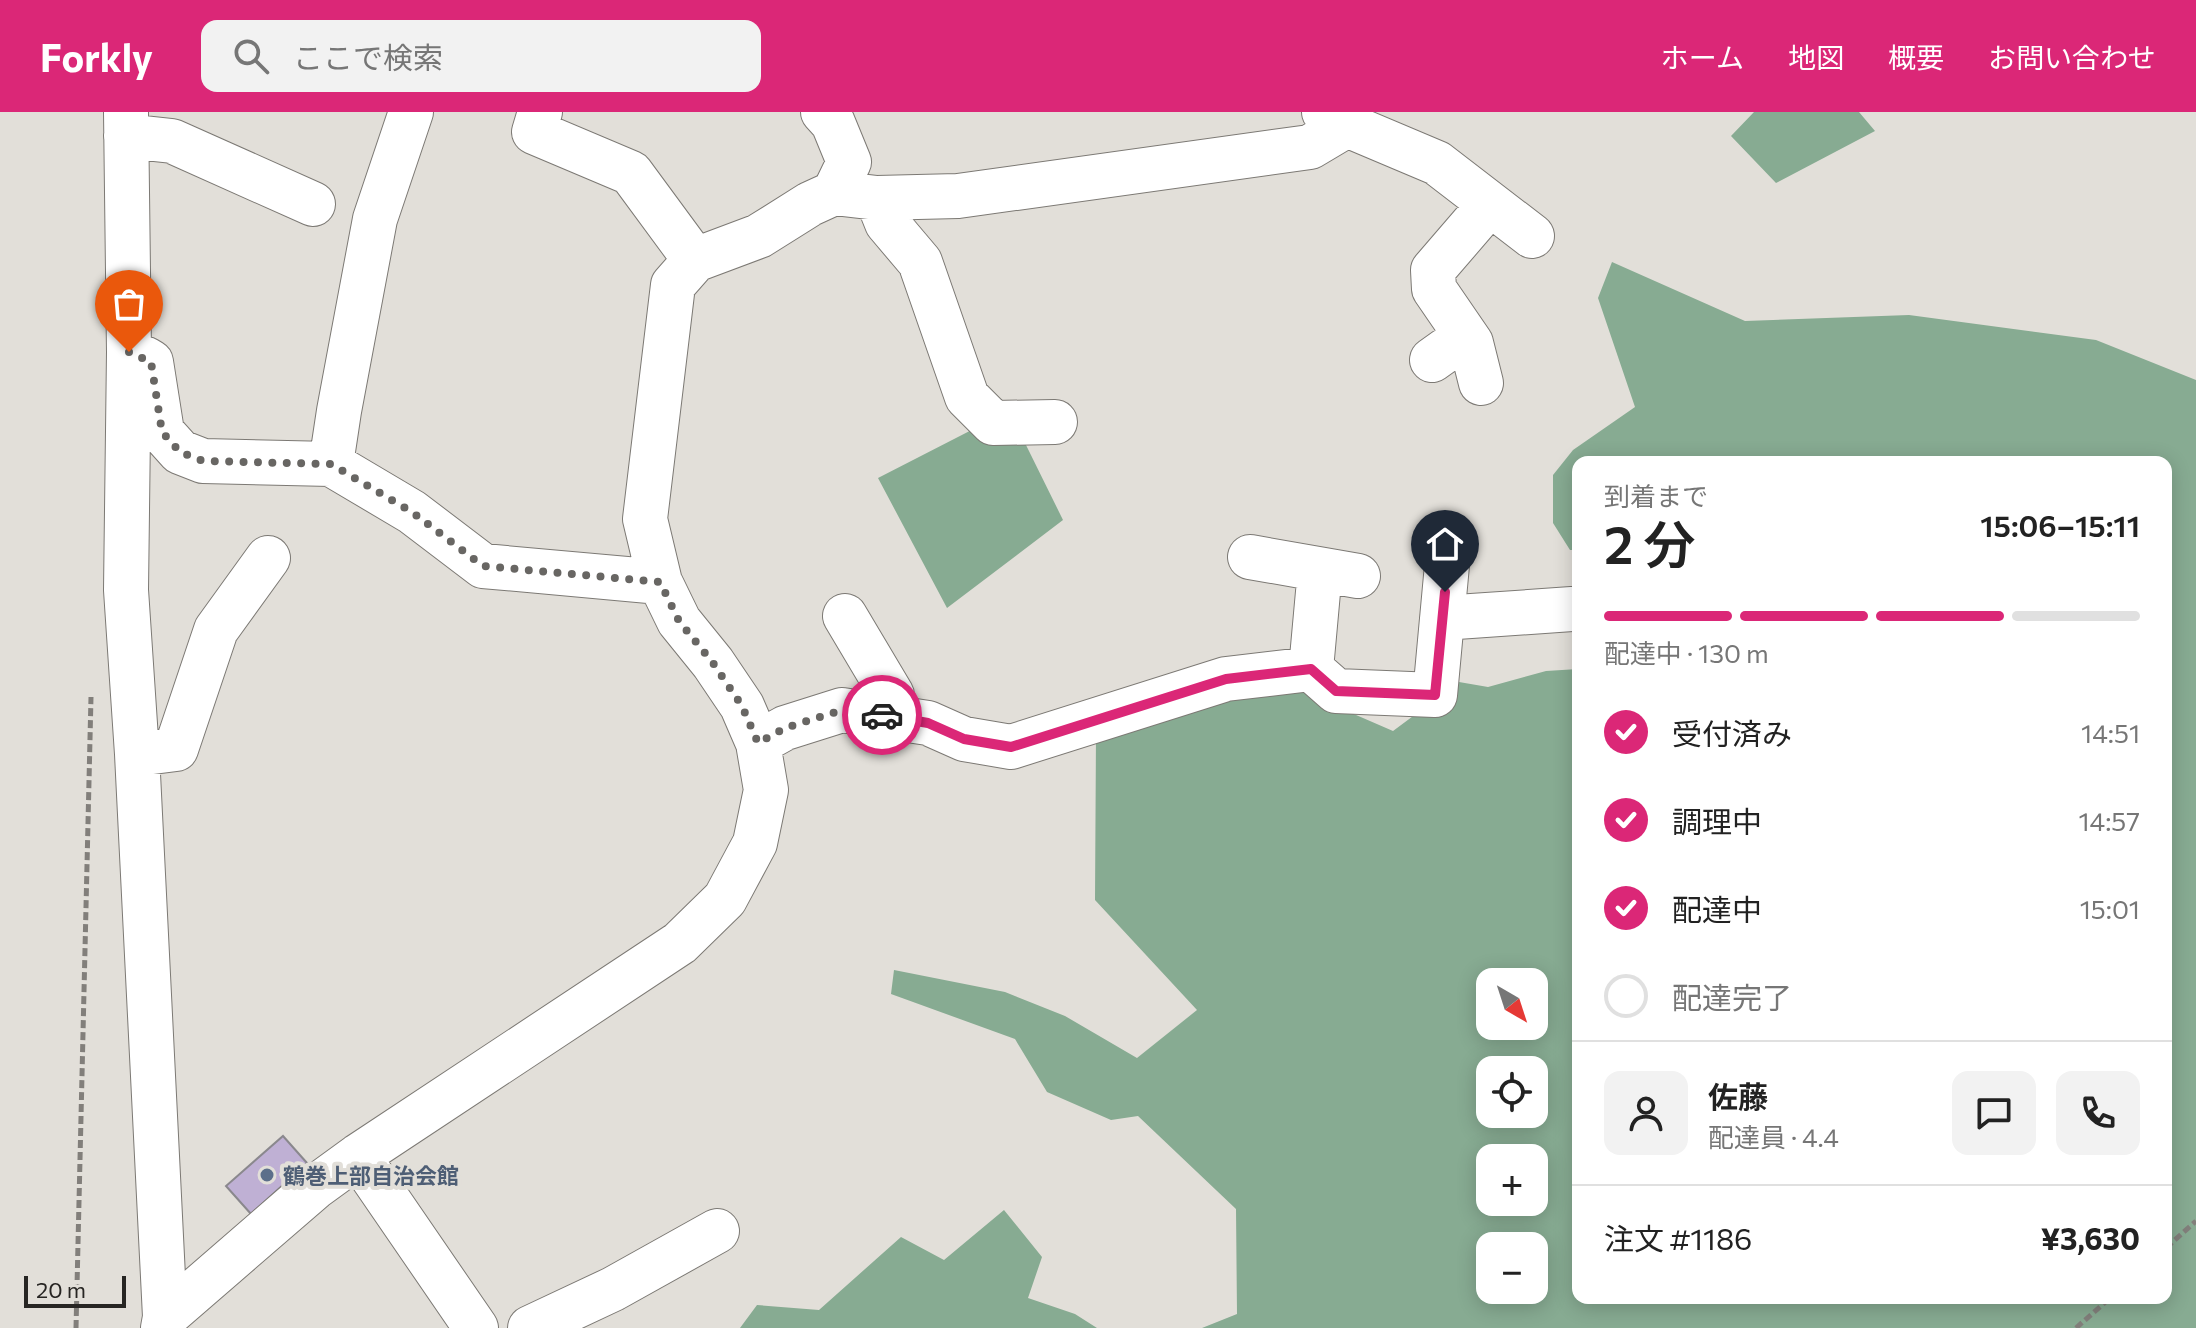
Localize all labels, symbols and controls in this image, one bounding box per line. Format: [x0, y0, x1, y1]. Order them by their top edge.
search box [201, 20, 761, 92]
text: Forkly [40, 33, 153, 80]
icon: search [229, 34, 273, 78]
text: ここで検索 [293, 38, 443, 75]
text: ホーム [1661, 40, 1744, 74]
text: 地図 [1788, 40, 1844, 74]
text: 概要 [1888, 40, 1944, 74]
text: お問い合わせ [1988, 40, 2156, 74]
pin [95, 270, 163, 352]
icon: bag [107, 282, 151, 326]
text: 到着まで [1604, 480, 1708, 511]
text: 15:06–15:11 [1980, 506, 2140, 543]
pin [1411, 510, 1479, 592]
text: 2 分 [1604, 511, 1695, 575]
icon: home [1423, 522, 1467, 566]
text: 配達中 · 130 m [1604, 637, 1769, 668]
courier [842, 675, 922, 755]
icon: car [860, 693, 904, 737]
icon: check [1604, 710, 1648, 754]
text: 受付済み [1672, 714, 1792, 751]
text: 14:51 [2081, 717, 2140, 748]
icon: check [1604, 798, 1648, 842]
text: 調理中 [1672, 802, 1762, 839]
text: 14:57 [2078, 805, 2140, 836]
icon: check [1604, 886, 1648, 930]
text: 配達中 [1672, 890, 1762, 927]
text: 15:01 [2080, 893, 2140, 924]
north arrow [1476, 968, 1548, 1040]
map controls [1476, 968, 1548, 1304]
text: 配達完了 [1672, 978, 1792, 1015]
button: locate [1476, 1056, 1548, 1128]
button: person [1604, 1071, 1688, 1155]
button: chat [1952, 1071, 2036, 1155]
button: phone [2056, 1071, 2140, 1155]
text: 佐藤 [1708, 1077, 1768, 1114]
text: 配達員 · 4.4 [1708, 1121, 1839, 1152]
button: + [1476, 1144, 1548, 1216]
place label: 鶴巻上部自治会館 [283, 1162, 459, 1189]
marker: 鶴巻上部自治会館 [258, 1166, 276, 1184]
text: 注文 #1186 [1604, 1219, 1752, 1256]
text: ¥3,630 [2041, 1219, 2140, 1256]
button: − [1476, 1232, 1548, 1304]
scale bar [24, 1272, 126, 1308]
text: 20 m [36, 1276, 86, 1303]

